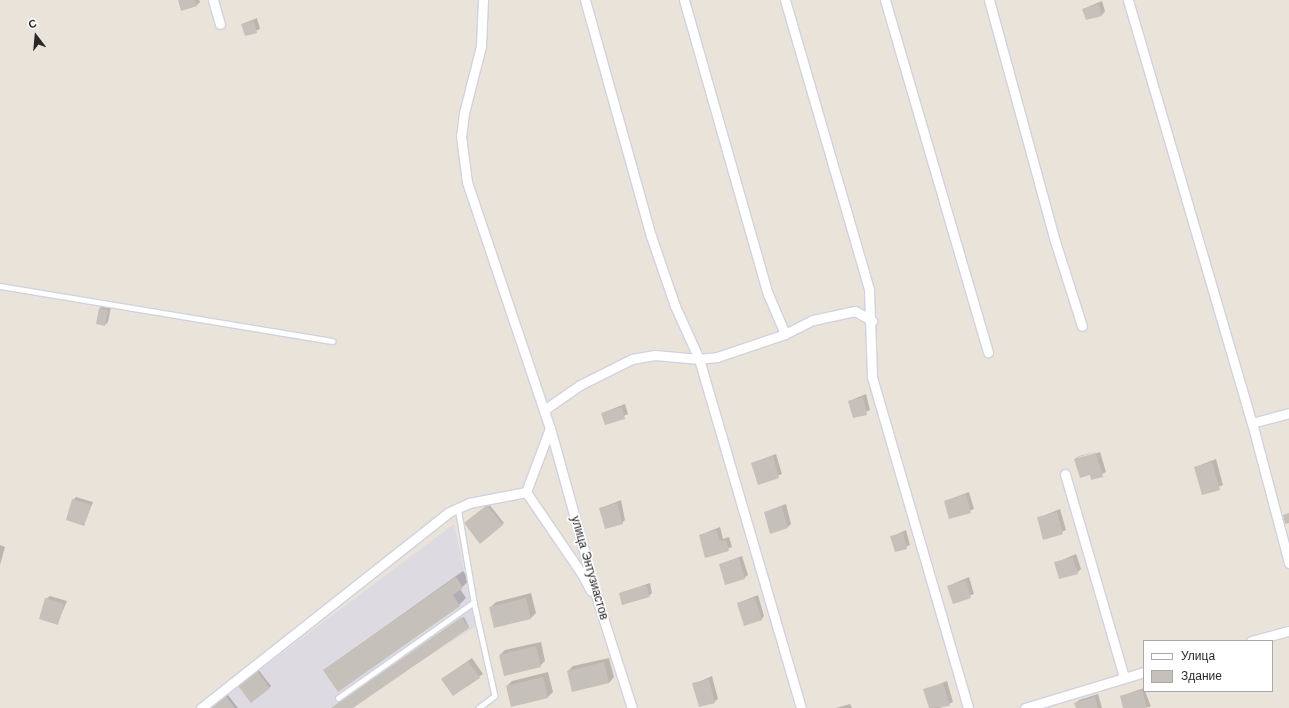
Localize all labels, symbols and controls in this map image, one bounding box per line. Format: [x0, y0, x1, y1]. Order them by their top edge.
north arrow [16, 16, 56, 56]
text: С [27, 17, 38, 31]
street label: улица Энтузиастов [567, 514, 611, 622]
legend [1143, 640, 1273, 692]
text: Улица [1181, 649, 1215, 663]
text: Здание [1181, 669, 1222, 683]

